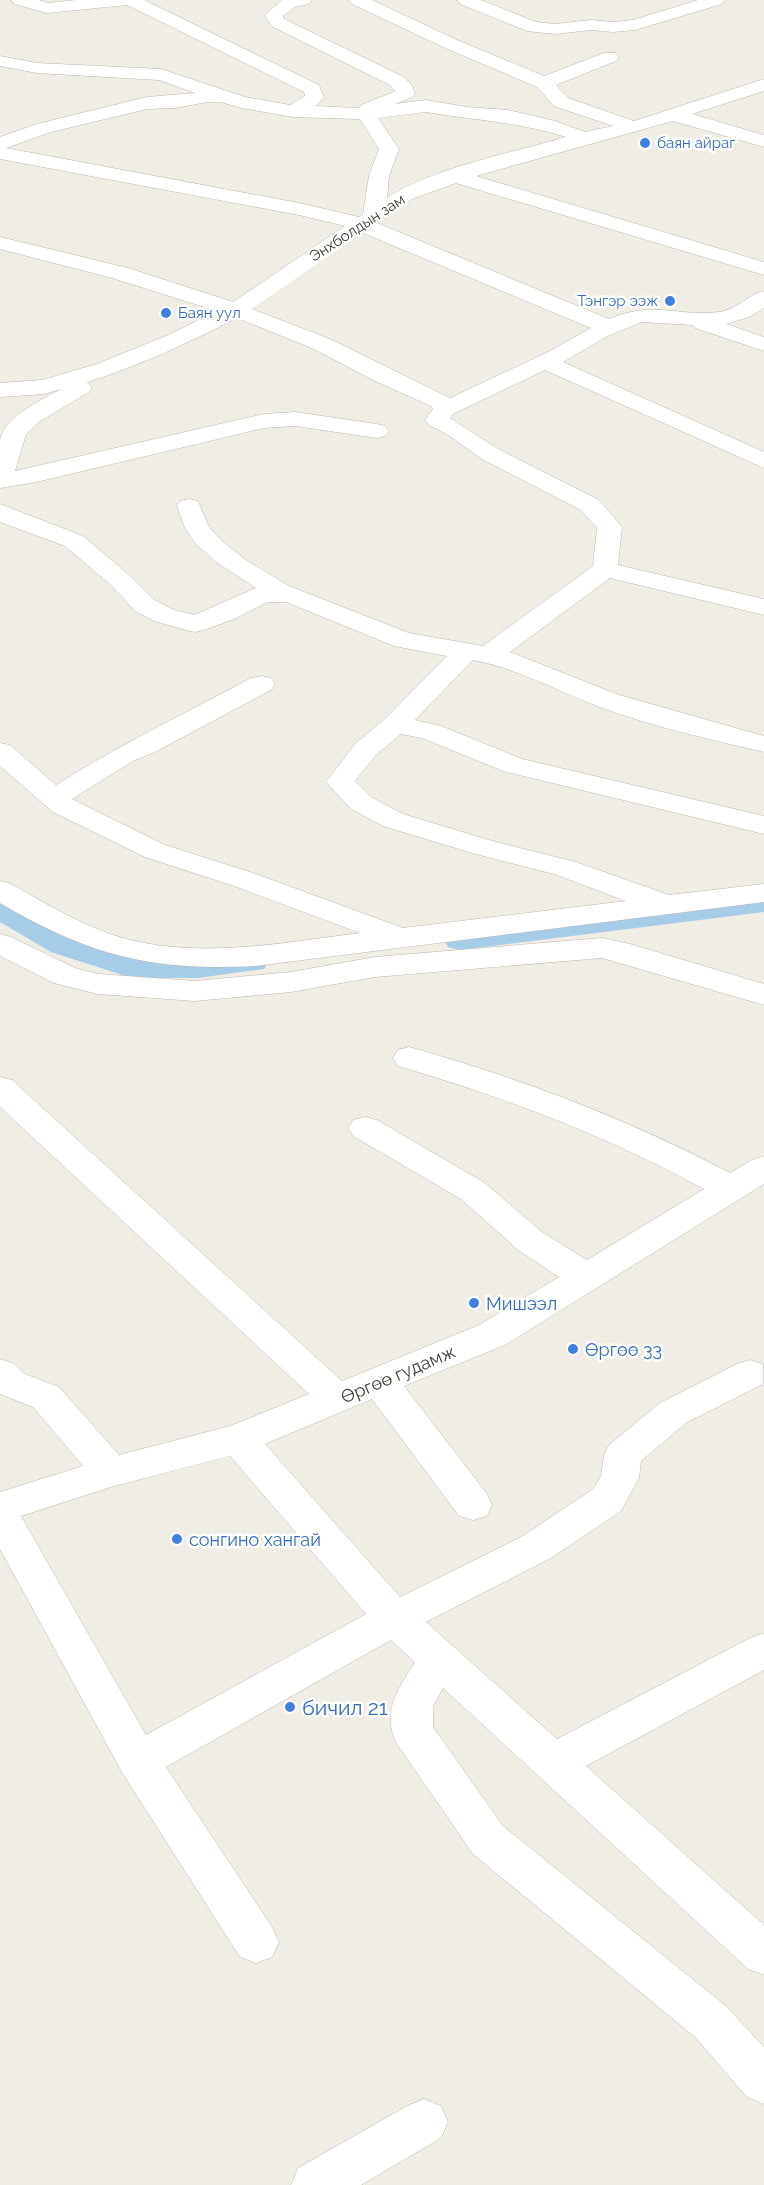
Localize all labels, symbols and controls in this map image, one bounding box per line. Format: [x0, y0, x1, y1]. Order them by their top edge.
place label: баян айраг [657, 134, 735, 152]
marker: баян айраг [638, 136, 652, 150]
street label: Энхболдын зам [306, 190, 408, 266]
place label: Тэнгэр ээж [577, 292, 658, 310]
marker: Тэнгэр ээж [663, 294, 677, 308]
place label: Баян уул [178, 304, 241, 322]
marker: Баян уул [159, 306, 173, 320]
place label: Мишээл [486, 1293, 557, 1314]
marker: Мишээл [467, 1296, 481, 1310]
place label: Өргөө 33 [585, 1339, 662, 1360]
street label: Өргөө гудамж [338, 1340, 458, 1408]
marker: Өргөө 33 [566, 1342, 580, 1356]
place label: сонгино хангай [189, 1529, 321, 1550]
marker: сонгино хангай [170, 1532, 184, 1546]
place label: бичил 21 [302, 1695, 388, 1720]
marker: бичил 21 [283, 1700, 297, 1714]

